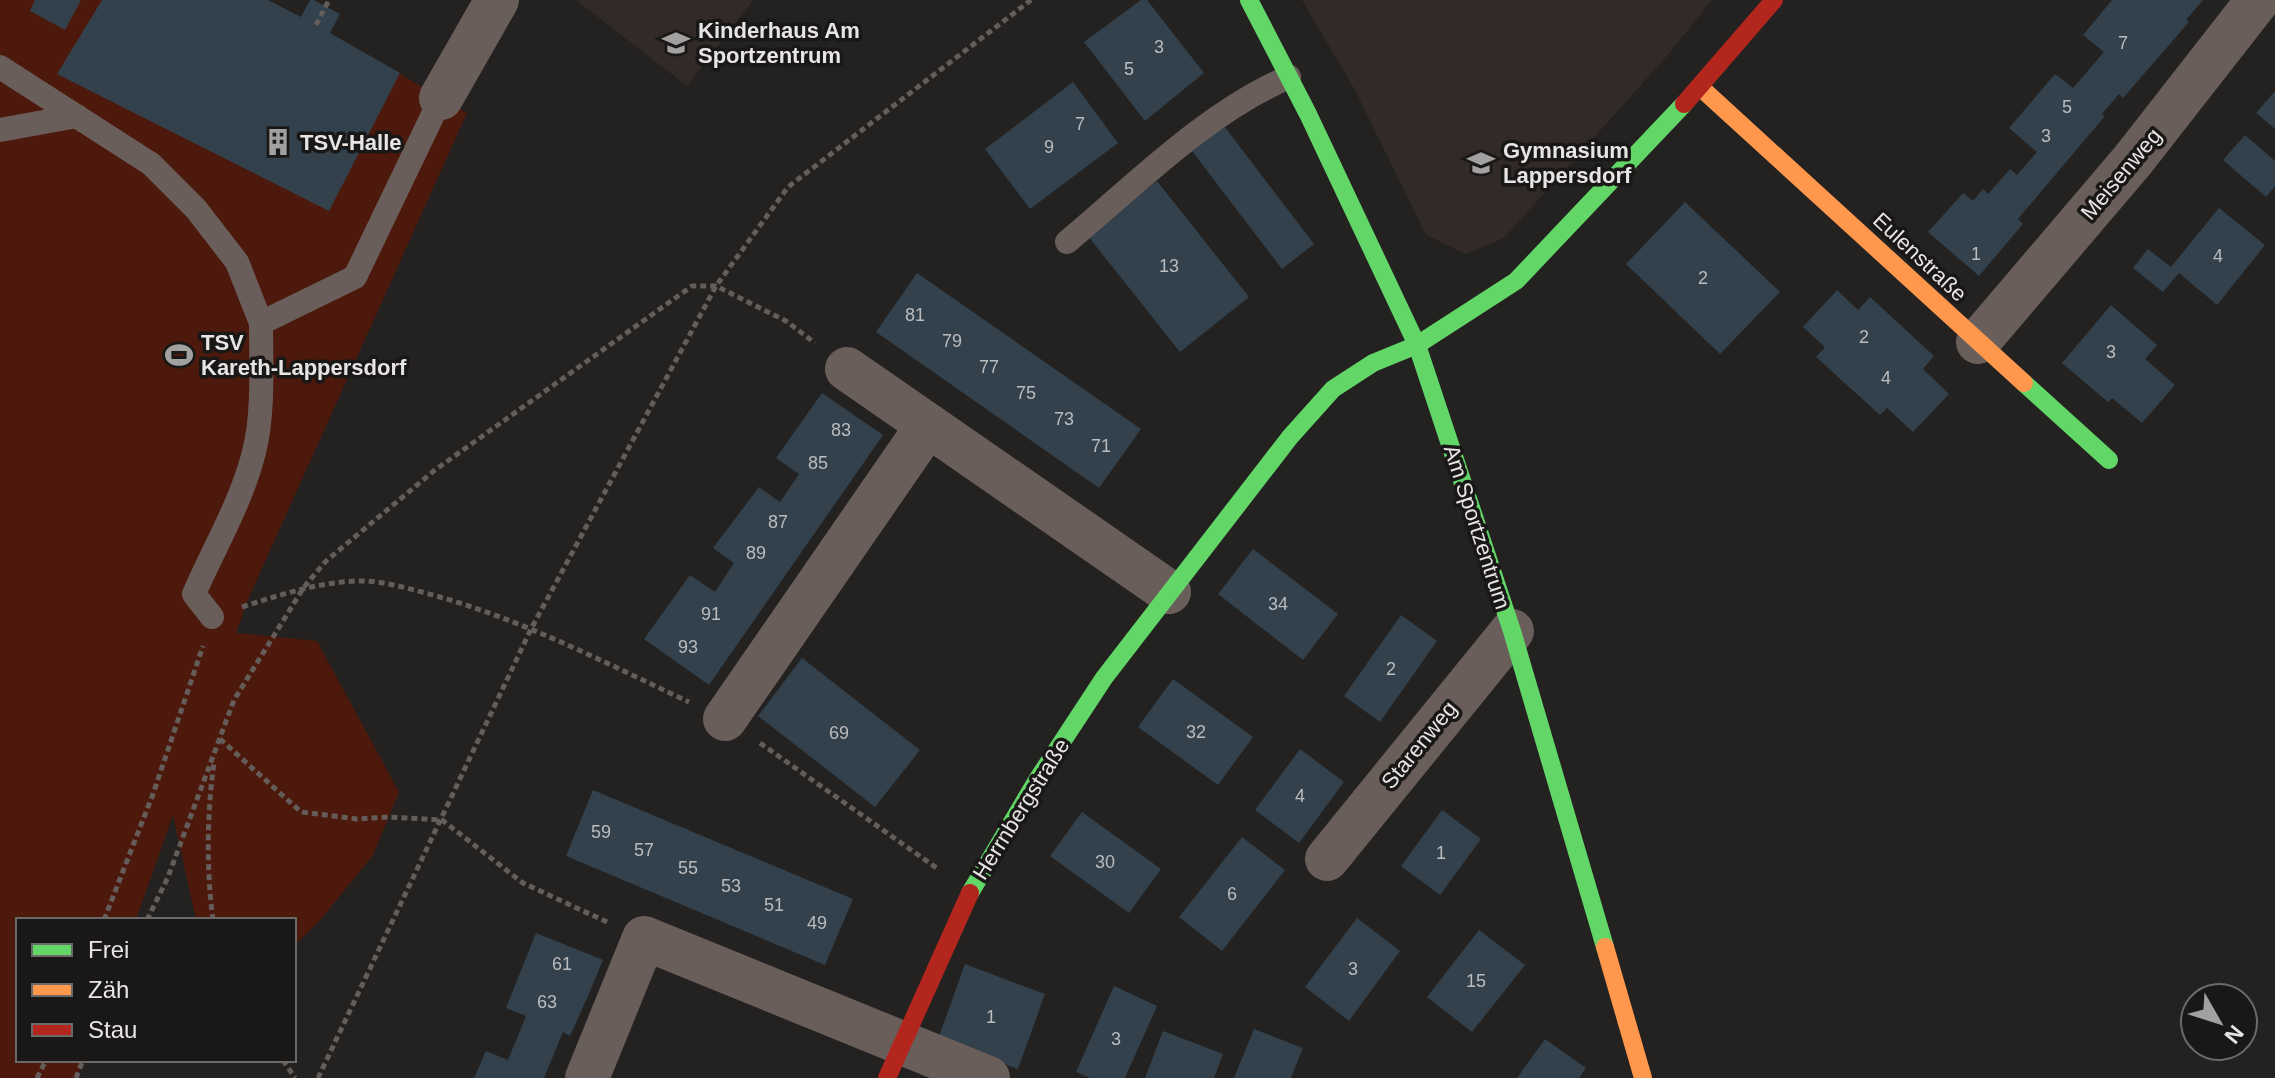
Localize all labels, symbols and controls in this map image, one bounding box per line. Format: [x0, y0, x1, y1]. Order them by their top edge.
place label: Kinderhaus Am Sportzentrum [698, 18, 860, 68]
school or university icon: Kinderhaus Am Sportzentrum [661, 28, 691, 58]
house number: 7 [2118, 33, 2128, 53]
house number: 3 [1154, 37, 1164, 57]
house number: 5 [1124, 59, 1134, 79]
house number: 5 [2062, 97, 2072, 117]
house number: 7 [1075, 114, 1085, 134]
street label: Meisenweg [2076, 123, 2166, 225]
house number: 3 [2041, 126, 2051, 146]
building icon: TSV-Halle [263, 127, 293, 157]
place label: TSV-Halle [300, 130, 401, 155]
house number: 9 [1044, 137, 1054, 157]
place label: Gymnasium Lappersdorf [1503, 138, 1632, 188]
school or university icon: Gymnasium Lappersdorf [1466, 148, 1496, 178]
street label: Eulenstraße [1868, 207, 1972, 307]
house number: 1 [1971, 244, 1981, 264]
house number: 4 [2213, 246, 2223, 266]
house number: 13 [1159, 256, 1179, 276]
house number: 2 [1698, 268, 1708, 288]
house number: 81 [905, 305, 925, 325]
house number: 2 [1859, 327, 1869, 347]
place label: TSV Kareth-Lappersdorf [201, 330, 407, 380]
house number: 79 [942, 331, 962, 351]
sports icon: TSV Kareth-Lappersdorf [164, 340, 194, 370]
house number: 3 [2106, 342, 2116, 362]
house number: 77 [979, 357, 999, 377]
house number: 4 [1881, 368, 1891, 388]
house number: 75 [1016, 383, 1036, 403]
house number: 73 [1054, 409, 1074, 429]
house number: 83 [831, 420, 851, 440]
house number: 71 [1091, 436, 1111, 456]
street label: Am Sportzentrum [1439, 442, 1515, 612]
house number: 85 [808, 453, 828, 473]
house number: 87 [768, 512, 788, 532]
house number: 89 [746, 543, 766, 563]
house number: 34 [1268, 594, 1288, 614]
house number: 91 [701, 604, 721, 624]
house number: 93 [678, 637, 698, 657]
house number: 2 [1386, 659, 1396, 679]
street label: Starenweg [1376, 696, 1462, 794]
house number: 32 [1186, 722, 1206, 742]
house number: 69 [829, 723, 849, 743]
street label: Herrnbergstraße [968, 734, 1074, 884]
house number: 4 [1295, 786, 1305, 806]
house number: 59 [591, 822, 611, 842]
house number: 57 [634, 840, 654, 860]
house number: 1 [1436, 843, 1446, 863]
house number: 30 [1095, 852, 1115, 872]
house number: 55 [678, 858, 698, 878]
house number: 53 [721, 876, 741, 896]
house number: 6 [1227, 884, 1237, 904]
house number: 51 [764, 895, 784, 915]
house number: 49 [807, 913, 827, 933]
legend [16, 918, 296, 1062]
text: Frei [88, 936, 129, 963]
house number: 61 [552, 954, 572, 974]
house number: 3 [1348, 959, 1358, 979]
house number: 15 [1466, 971, 1486, 991]
text: Zäh [88, 976, 129, 1003]
north arrow [2179, 982, 2259, 1062]
house number: 63 [537, 992, 557, 1012]
house number: 1 [986, 1007, 996, 1027]
text: Stau [88, 1016, 137, 1043]
text: N [2219, 1020, 2249, 1048]
house number: 3 [1111, 1029, 1121, 1049]

